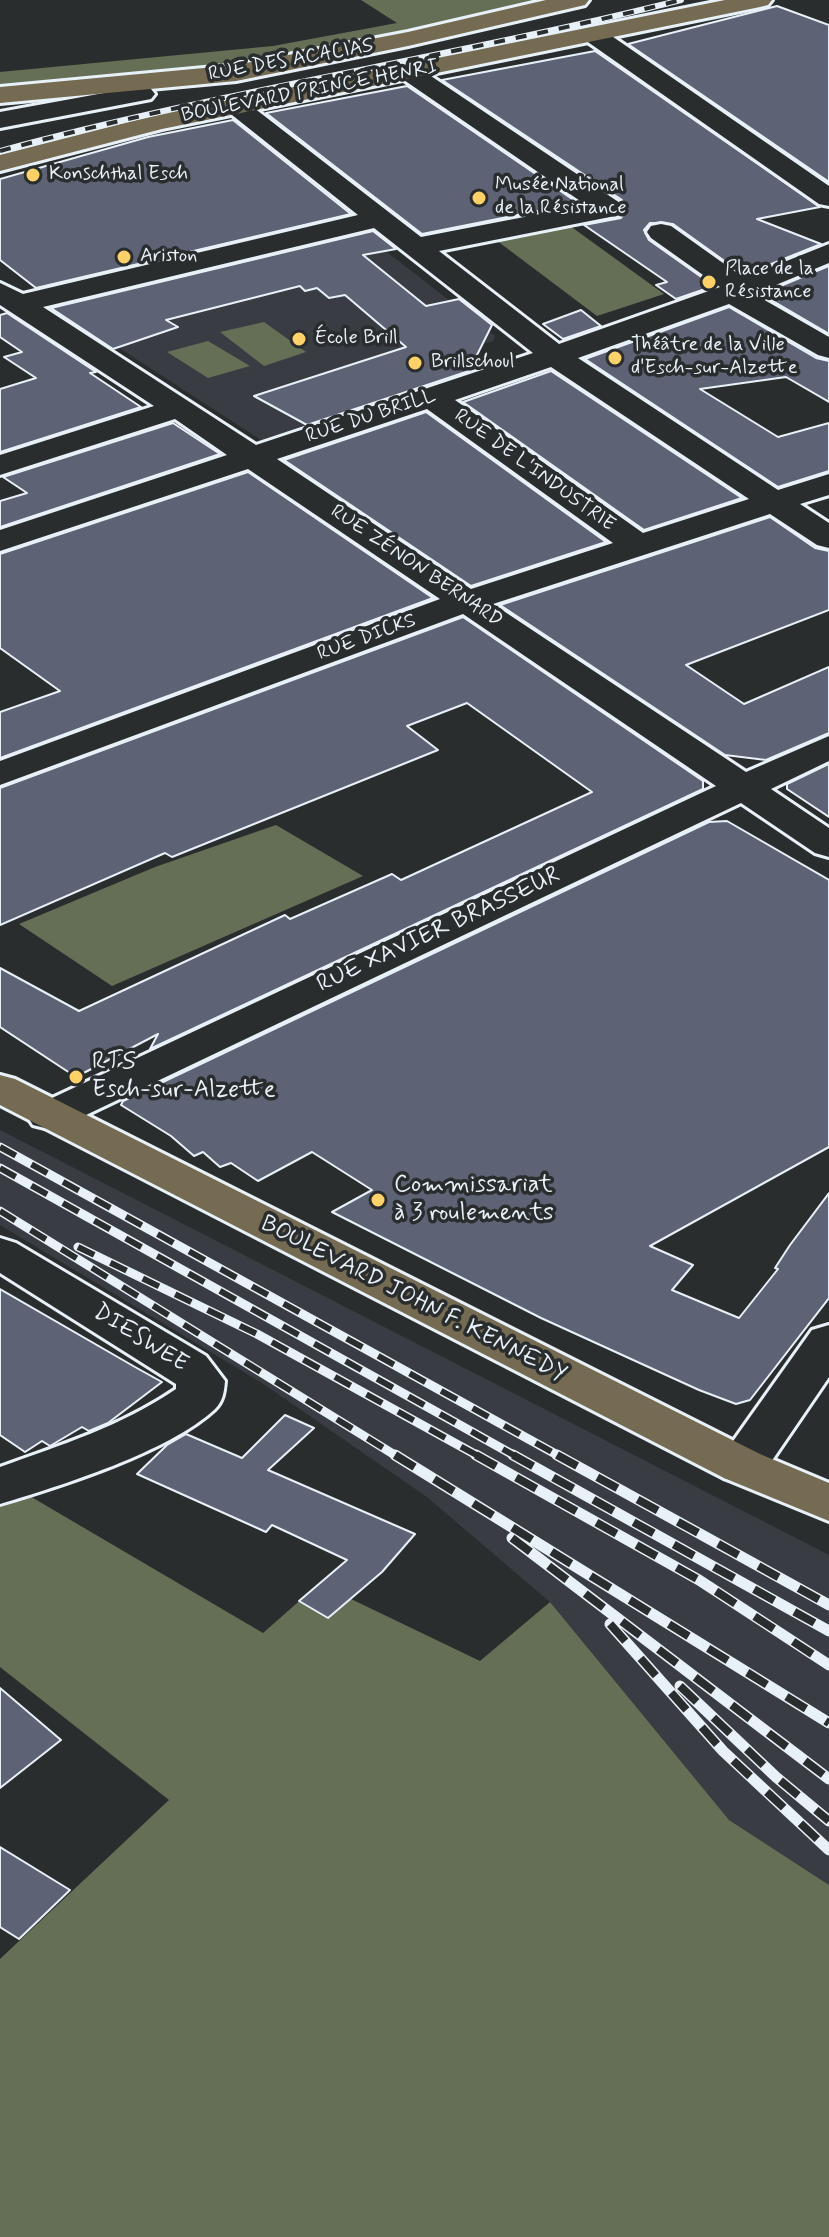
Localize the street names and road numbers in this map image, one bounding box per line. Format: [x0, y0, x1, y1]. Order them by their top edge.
street label: RUE DES ACACIAS [207, 35, 375, 87]
street label: BOULEVARD PRINCE HENRI [179, 55, 441, 129]
street label: RUE DU BRILL [303, 385, 439, 449]
street label: RUE DE L'INDUSTRIE [449, 405, 619, 537]
street label: RUE ZÉNON BERNARD [325, 500, 507, 634]
street label: RUE DICKS [315, 609, 419, 667]
street label: RUE XAVIER BRASSEUR [313, 862, 565, 1000]
street label: BOULEVARD JOHN F. KENNEDY [255, 1210, 571, 1390]
street label: DIESWEE [87, 1299, 193, 1379]

